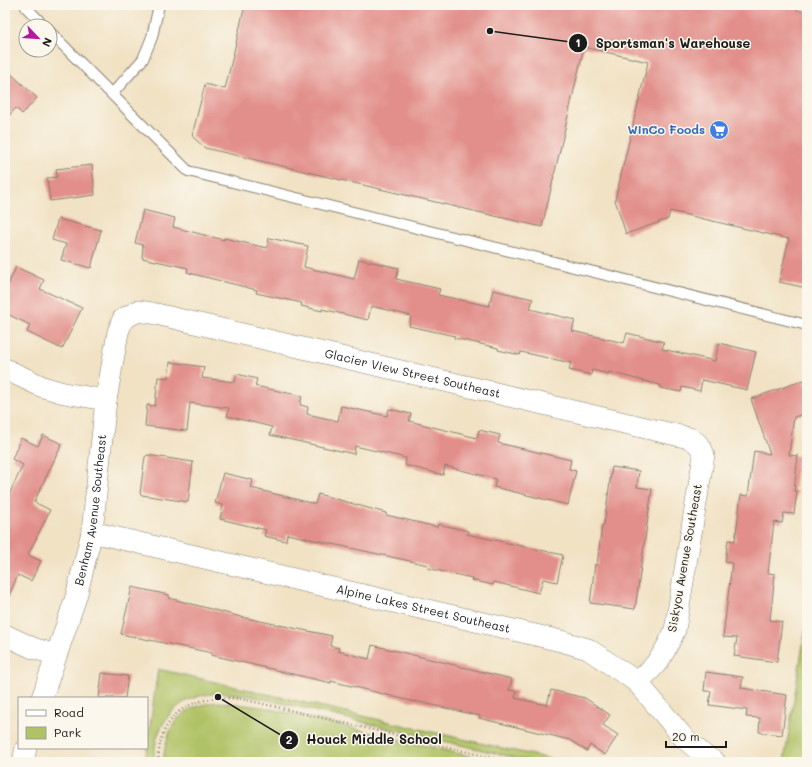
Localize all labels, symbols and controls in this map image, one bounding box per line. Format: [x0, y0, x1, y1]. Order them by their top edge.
north arrow [18, 18, 58, 58]
callout: Sportsman's Warehouse [568, 31, 759, 56]
text: 1 [575, 34, 581, 50]
text: Sportsman's Warehouse [596, 34, 751, 51]
text: N [39, 35, 56, 49]
supermarket icon: WinCo Foods [708, 119, 730, 141]
place label: WinCo Foods [627, 121, 705, 137]
street label: Glacier View Street Southeast [323, 344, 502, 401]
street label: Benham Avenue Southeast [70, 433, 109, 587]
street label: Siskyou Avenue Southeast [663, 482, 705, 633]
street label: Alpine Lakes Street Southeast [335, 580, 512, 636]
legend [18, 697, 148, 749]
text: Road [54, 704, 84, 720]
scale bar [666, 723, 726, 749]
text: Park [54, 724, 81, 740]
callout: Houck Middle School [279, 727, 450, 752]
text: 20 m [672, 728, 700, 744]
text: Houck Middle School [306, 730, 442, 747]
text: 2 [286, 731, 293, 747]

